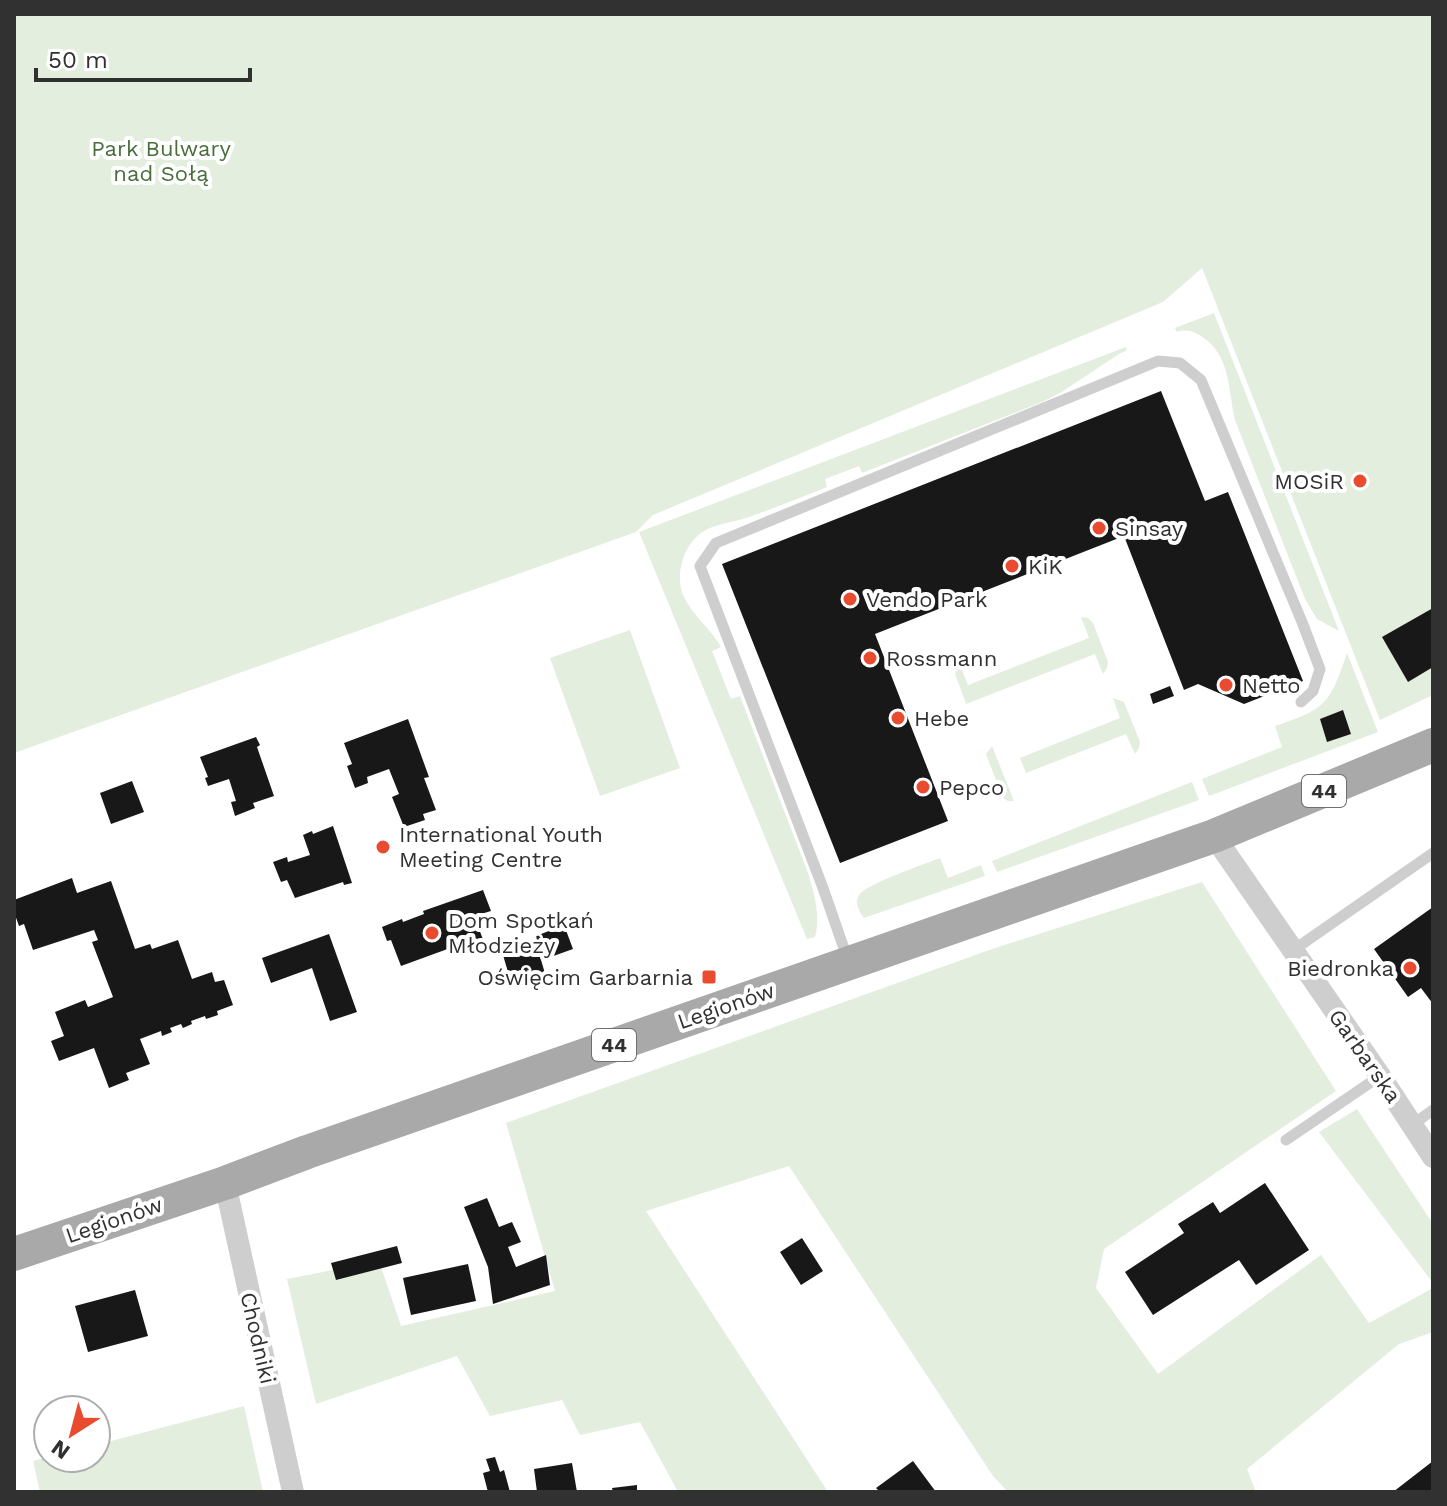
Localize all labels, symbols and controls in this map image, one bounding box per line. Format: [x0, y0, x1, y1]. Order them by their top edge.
scale bar [36, 32, 250, 82]
text: 50 m [48, 46, 108, 74]
park label: Park Bulwary nad Sołą [91, 136, 231, 186]
place label: MOSiR [1274, 469, 1344, 494]
marker: MOSiR [1351, 472, 1369, 490]
place label: Sinsay [1115, 516, 1184, 541]
marker: Sinsay [1090, 519, 1108, 537]
place label: KiK [1028, 554, 1063, 579]
marker: KiK [1003, 557, 1021, 575]
place label: Vendo Park [866, 587, 987, 612]
marker: Vendo Park [841, 590, 859, 608]
place label: Rossmann [886, 646, 997, 671]
marker: Rossmann [861, 649, 879, 667]
place label: Netto [1242, 673, 1301, 698]
marker: Netto [1217, 676, 1235, 694]
place label: Hebe [914, 706, 969, 731]
marker: Hebe [889, 709, 907, 727]
place label: Pepco [939, 775, 1004, 800]
road number: 44 [1302, 775, 1346, 807]
marker: Pepco [914, 778, 932, 796]
place label: International Youth Meeting Centre [399, 822, 603, 872]
marker: International Youth Meeting Centre [374, 838, 392, 856]
place label: Dom Spotkań Młodzieży [448, 908, 594, 958]
marker: Dom Spotkań Młodzieży [423, 924, 441, 942]
place label: Biedronka [1287, 956, 1394, 981]
marker: Biedronka [1401, 959, 1419, 977]
place label: Oświęcim Garbarnia [478, 965, 693, 990]
marker: Oświęcim Garbarnia [700, 968, 718, 986]
street label: Legionów [674, 978, 778, 1034]
street label: Garbarska [1324, 1004, 1406, 1108]
road number: 44 [592, 1029, 636, 1061]
street label: Legionów [62, 1192, 166, 1248]
street label: Chodniki [235, 1290, 281, 1386]
north arrow [32, 1394, 112, 1474]
text: N [47, 1435, 74, 1465]

